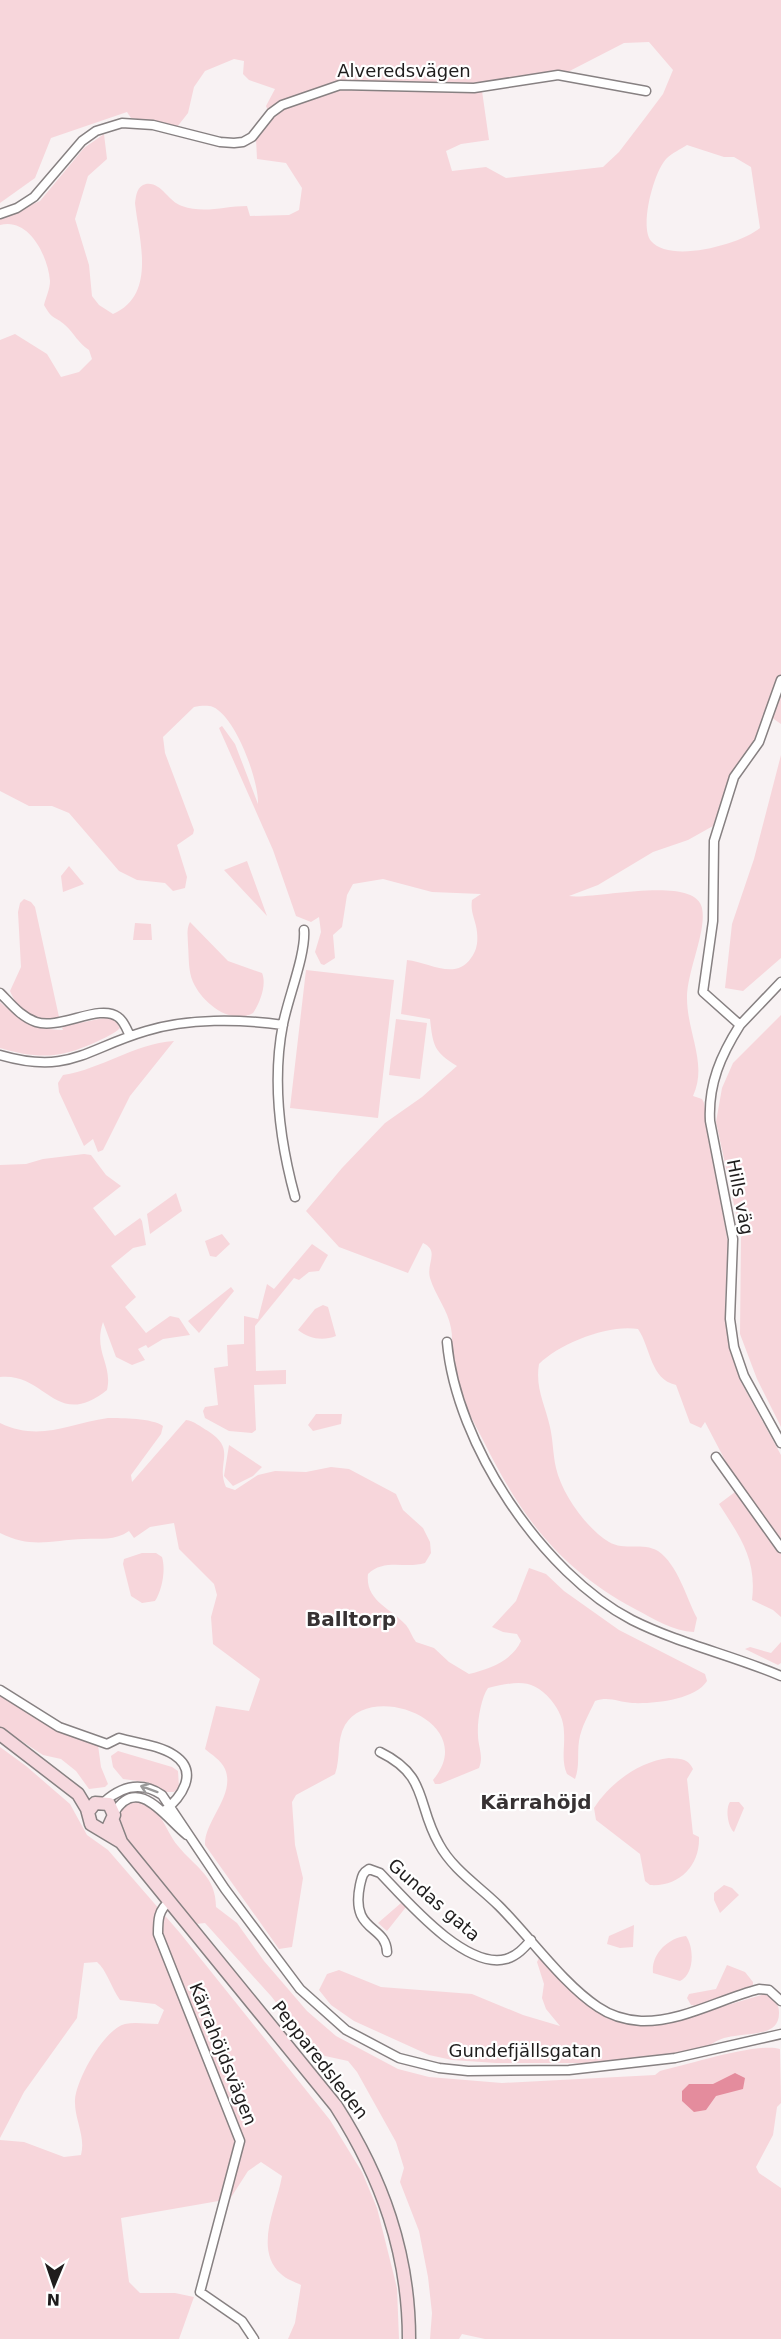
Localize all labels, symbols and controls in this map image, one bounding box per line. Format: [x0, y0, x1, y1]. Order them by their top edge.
street label: Alveredsvägen [337, 60, 471, 81]
street label: Hills väg [723, 1157, 758, 1237]
district label: Balltorp [306, 1607, 396, 1631]
one-way arrow [140, 1782, 158, 1793]
district label: Kärrahöjd [480, 1790, 592, 1814]
street label: Gundas gata [384, 1854, 485, 1945]
street label: Kärrahöjdsvägen [185, 1979, 262, 2128]
street label: Pepparedsleden [268, 1996, 373, 2123]
street label: Gundefjällsgatan [449, 2040, 601, 2061]
north arrow [24, 2255, 84, 2315]
text: N [46, 2290, 61, 2309]

